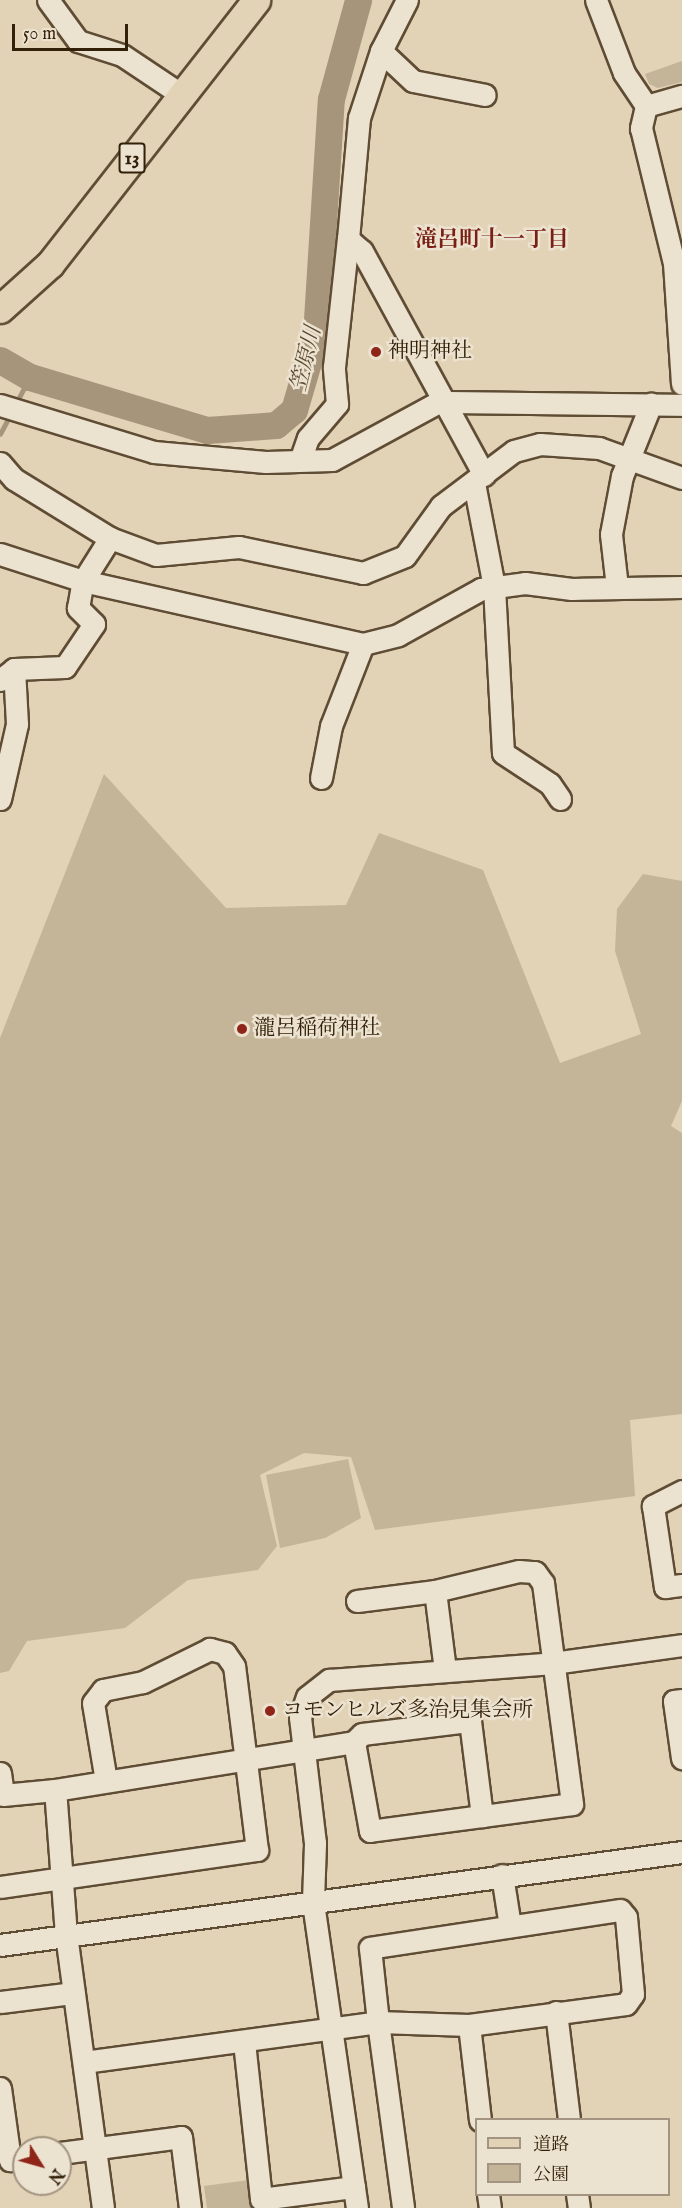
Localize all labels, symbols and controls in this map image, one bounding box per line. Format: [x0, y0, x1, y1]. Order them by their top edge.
scale bar [15, 12, 130, 50]
text: 50 m [23, 23, 56, 46]
road number: 13 [118, 141, 146, 175]
district label: 滝呂町十一丁目 [415, 228, 569, 254]
water label: 笠原川 [286, 324, 328, 394]
place label: 神明神社 [388, 339, 472, 365]
marker: 神明神社 [369, 345, 383, 359]
place label: 瀧呂稲荷神社 [254, 1016, 380, 1042]
marker: 瀧呂稲荷神社 [235, 1022, 249, 1036]
place label: コモンヒルズ多治見集会所 [282, 1698, 534, 1724]
marker: コモンヒルズ多治見集会所 [263, 1704, 277, 1718]
legend [475, 2118, 670, 2196]
text: 道路 [533, 2134, 569, 2157]
north arrow [12, 2136, 72, 2196]
text: N [43, 2164, 67, 2187]
text: 公園 [533, 2164, 569, 2187]

